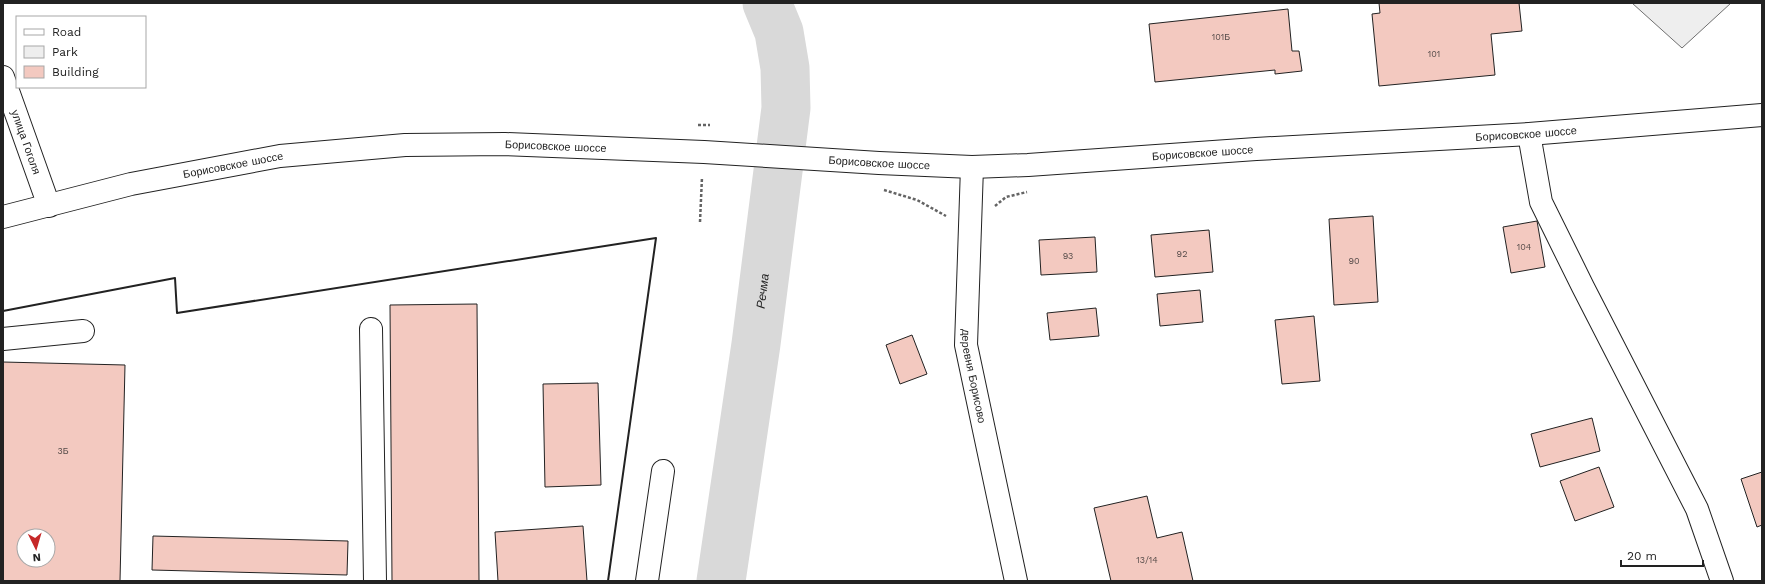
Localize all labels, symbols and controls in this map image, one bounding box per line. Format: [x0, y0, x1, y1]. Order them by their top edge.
legend [16, 16, 146, 88]
text: Road [52, 25, 81, 39]
house number: 101Б [1212, 32, 1230, 42]
text: Park [52, 45, 78, 59]
house number: 101 [1428, 49, 1440, 59]
text: Building [52, 65, 99, 79]
street label: улица Гоголя [8, 108, 43, 176]
street label: Борисовское шоссе [1475, 124, 1577, 144]
street label: Борисовское шоссе [505, 138, 607, 155]
street label: Борисовское шоссе [1152, 143, 1254, 163]
street label: Борисовское шоссе [182, 150, 284, 181]
street label: Борисовское шоссе [828, 154, 930, 172]
house number: 104 [1517, 242, 1532, 252]
house number: 92 [1177, 249, 1187, 259]
house number: 93 [1063, 251, 1073, 261]
house number: 90 [1348, 256, 1360, 266]
water label: Речма [754, 272, 772, 309]
street label: деревня Борисово [959, 329, 988, 424]
house number: 3Б [57, 446, 69, 456]
north arrow [16, 528, 56, 568]
scale bar [1621, 542, 1703, 568]
text: 20 m [1627, 549, 1657, 563]
text: N [32, 551, 41, 564]
house number: 13/14 [1136, 555, 1158, 565]

